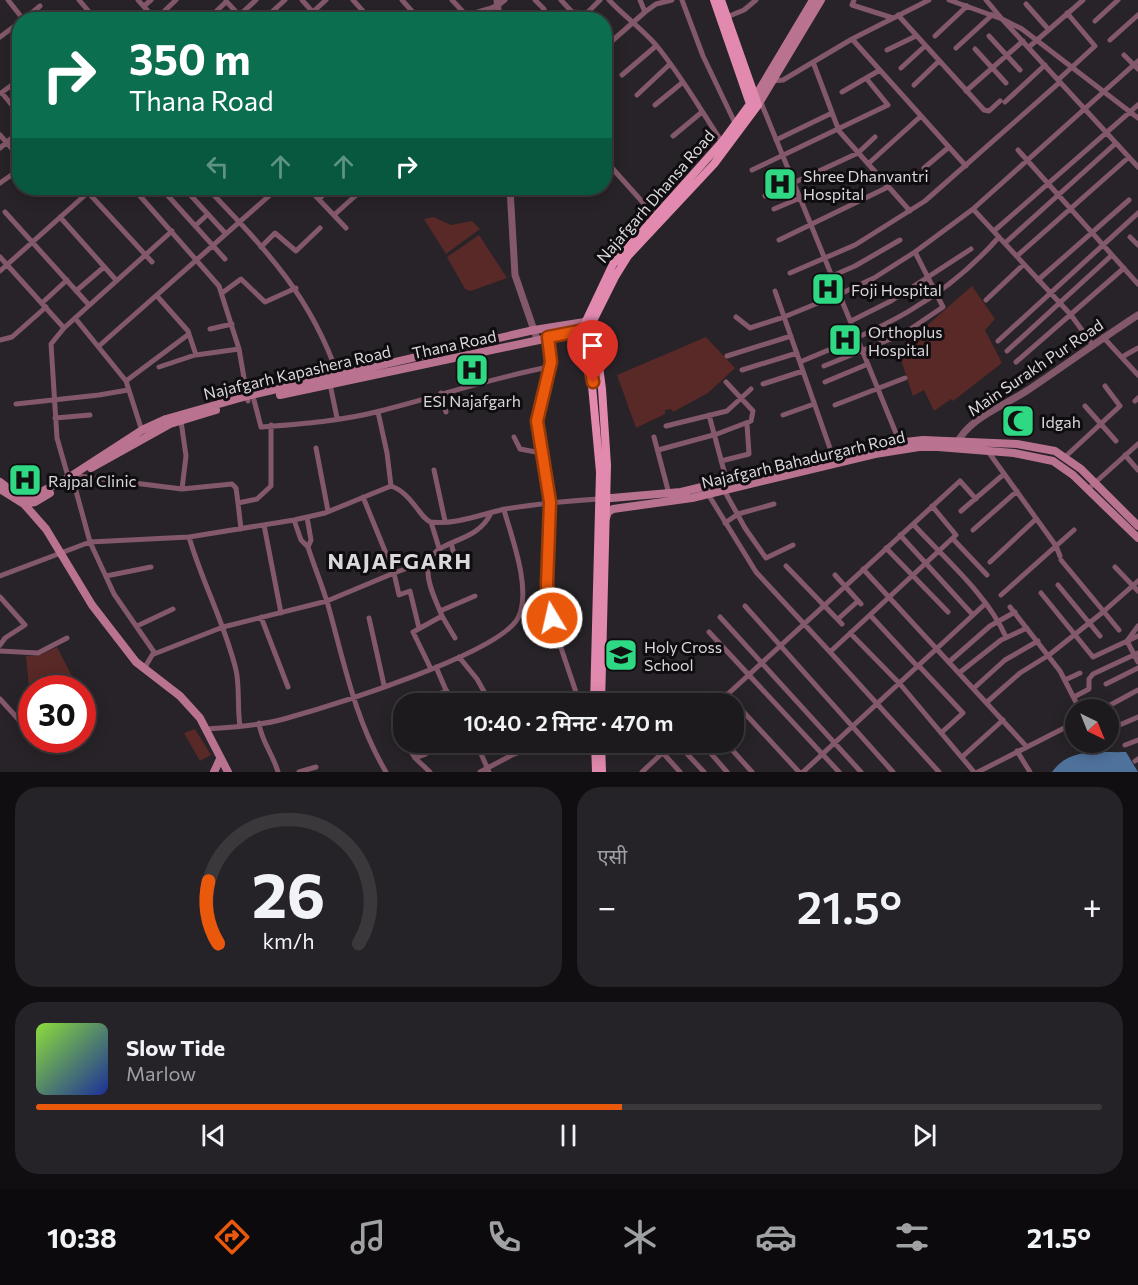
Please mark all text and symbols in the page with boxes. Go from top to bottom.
text: 350 m [129,32,251,84]
icon: right [30,36,108,114]
text: Thana Road [129,84,274,117]
street label: Najafgarh Dhansa Road [592,126,718,266]
icon: left [201,150,234,183]
icon: ahead [264,150,297,183]
icon: ahead [327,150,360,183]
icon: right [390,150,423,183]
hospital icon: Shree Dhanvantri Hospital [762,166,798,202]
place label: Shree Dhanvantri Hospital [803,166,929,203]
hospital icon: Foji Hospital [810,271,846,307]
place label: Foji Hospital [851,280,942,299]
street label: Main Surakh Pur Road [964,315,1106,419]
pin [567,320,618,382]
hospital icon: Orthoplus Hospital [827,322,863,358]
place label: Orthoplus Hospital [868,322,943,359]
street label: Thana Road [410,326,498,362]
icon: arrive [576,329,609,362]
street label: Najafgarh Kapashera Road [202,341,392,403]
hospital icon: ESI Najafgarh [454,352,490,388]
place label: ESI Najafgarh [423,391,521,410]
mosque icon: Idgah [1000,403,1036,439]
place label: Idgah [1041,412,1081,431]
street label: Najafgarh Bahadurgarh Road [699,426,907,492]
hospital icon: Rajpal Clinic [7,462,43,498]
place label: Rajpal Clinic [48,471,136,490]
district label: NAJAFGARH [328,547,472,574]
position arrow [520,586,584,650]
school or university icon: Holy Cross School [603,637,639,673]
place label: Holy Cross School [644,637,722,674]
speed limit sign: 30 [18,675,96,753]
north arrow [1065,699,1119,753]
map controls [1065,699,1119,753]
text: 10:40 · 2 मिनट · 470 m [464,709,673,736]
text: एसी [598,844,627,868]
text: 26 [251,855,325,931]
text: 21.5° [797,878,902,933]
text: − [598,885,616,926]
text: + [1083,885,1102,926]
text: km/h [262,927,314,953]
text: Slow Tide [126,1034,225,1061]
text: Marlow [126,1061,196,1085]
icon: previous [197,1119,230,1152]
icon: pause [552,1119,585,1152]
icon: next [908,1119,941,1152]
icon: directions [211,1216,253,1258]
icon: music [347,1216,389,1258]
icon: phone [483,1216,525,1258]
icon: climate [619,1216,661,1258]
icon: car [755,1216,797,1258]
icon: filters [891,1216,933,1258]
text: 10:38 [47,1221,117,1254]
text: 21.5° [1027,1221,1091,1254]

